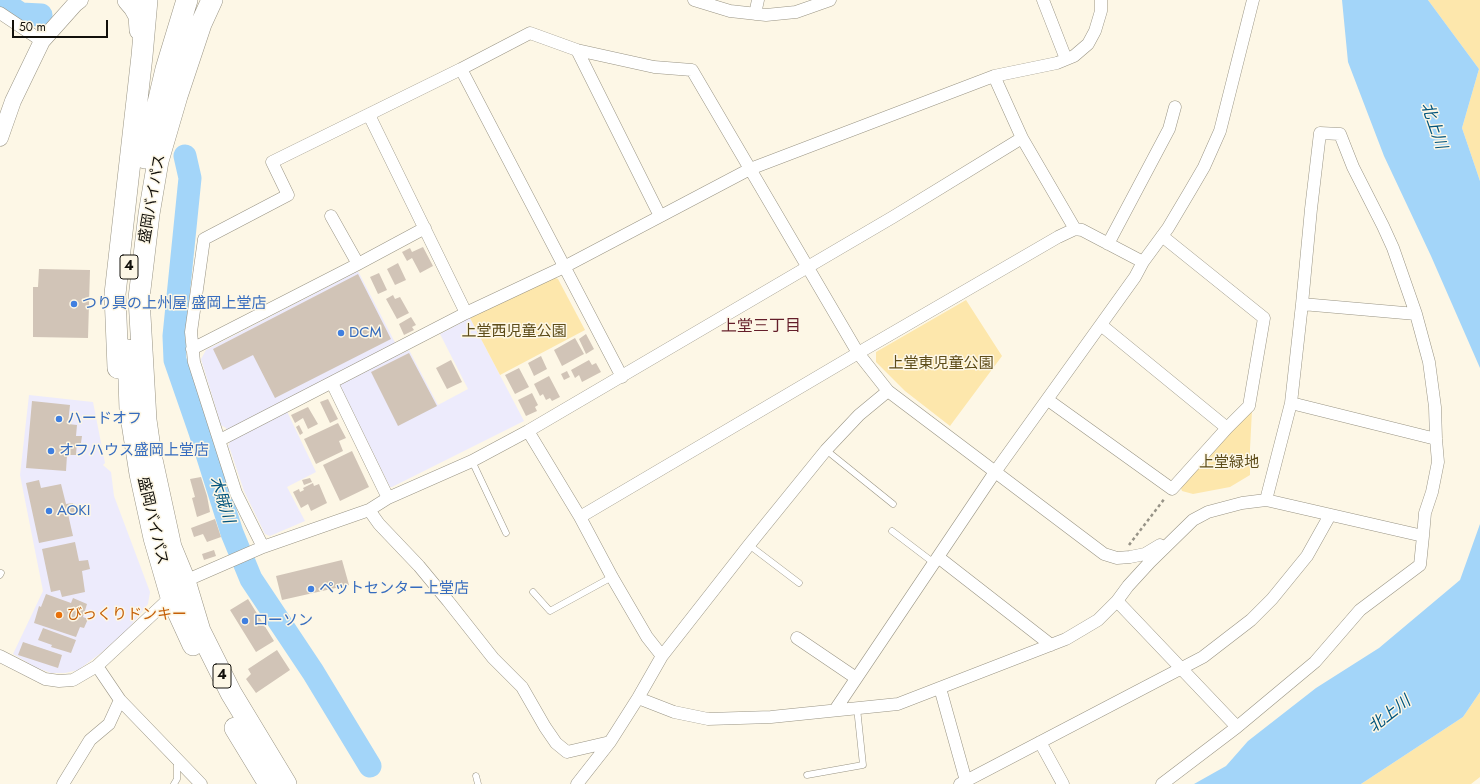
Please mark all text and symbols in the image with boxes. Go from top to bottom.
scale bar [14,12,110,38]
text: 50 m [19,18,46,36]
water label: 北上川 [1416,100,1450,152]
street label: 盛岡バイパス [136,153,170,245]
road number: 4 [120,255,138,279]
place label: つり具の上州屋 盛岡上堂店 [82,295,266,313]
marker: つり具の上州屋 盛岡上堂店 [69,299,79,309]
district label: 上堂三丁目 [721,317,801,337]
park label: 上堂西児童公園 [462,323,566,341]
place label: DCM [349,324,382,342]
marker: DCM [336,328,346,338]
park label: 上堂東児童公園 [889,355,993,373]
place label: ハードオフ [67,410,142,428]
marker: ハードオフ [54,414,64,424]
place label: オフハウス盛岡上堂店 [59,442,209,460]
marker: オフハウス盛岡上堂店 [46,446,56,456]
park label: 上堂緑地 [1199,454,1259,472]
water label: 木賊川 [204,474,238,526]
street label: 盛岡バイパス [133,475,171,567]
place label: AOKI [57,502,90,520]
marker: AOKI [44,506,54,516]
place label: ペットセンター上堂店 [319,580,469,598]
marker: ペットセンター上堂店 [306,584,316,594]
place label: びっくりドンキー [67,606,187,624]
marker: びっくりドンキー [54,610,64,620]
place label: ローソン [253,612,313,630]
marker: ローソン [240,616,250,626]
road number: 4 [213,664,231,688]
water label: 北上川 [1365,693,1415,737]

